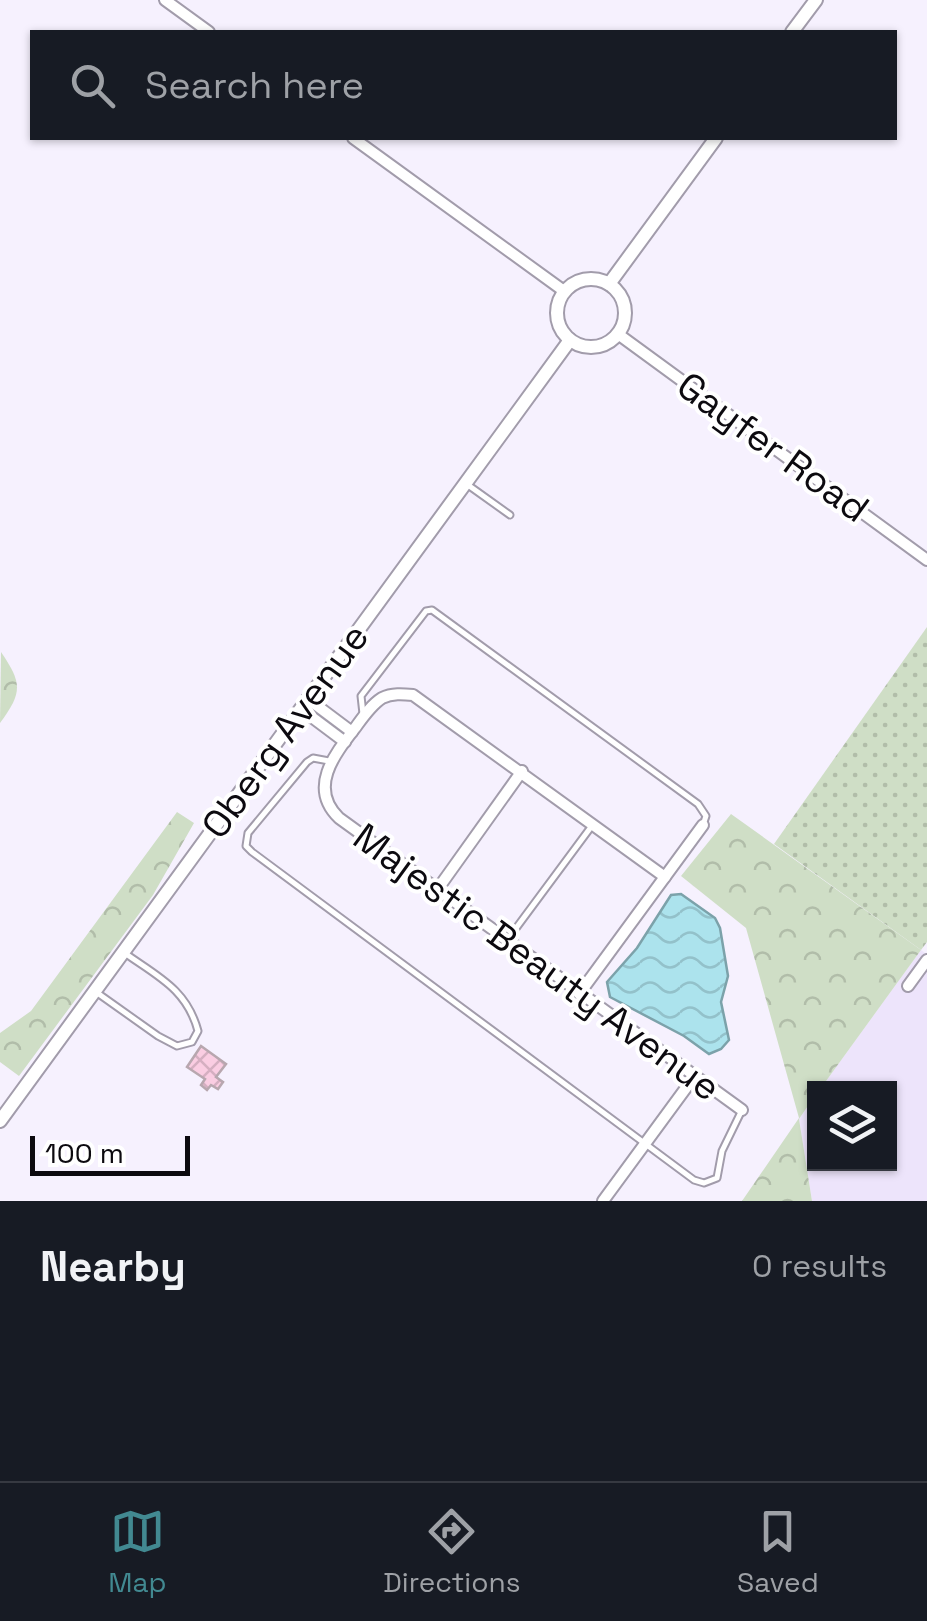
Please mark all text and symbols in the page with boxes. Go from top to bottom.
search box [30,30,897,140]
icon: search [65,58,120,113]
text: Search here [145,61,364,109]
street label: Gayfer Road [668,361,878,533]
street label: Oberg Avenue [191,614,379,848]
street label: Majestic Beauty Avenue [344,813,730,1111]
map controls [807,1081,897,1171]
button: layers [807,1081,897,1171]
scale bar [30,1131,190,1176]
text: 100 m [45,1135,124,1171]
text: Nearby [40,1240,186,1293]
text: 0 results [752,1246,887,1286]
tab: Map [108,1504,167,1600]
tab: Directions [383,1504,520,1600]
tab: Saved [737,1504,819,1600]

